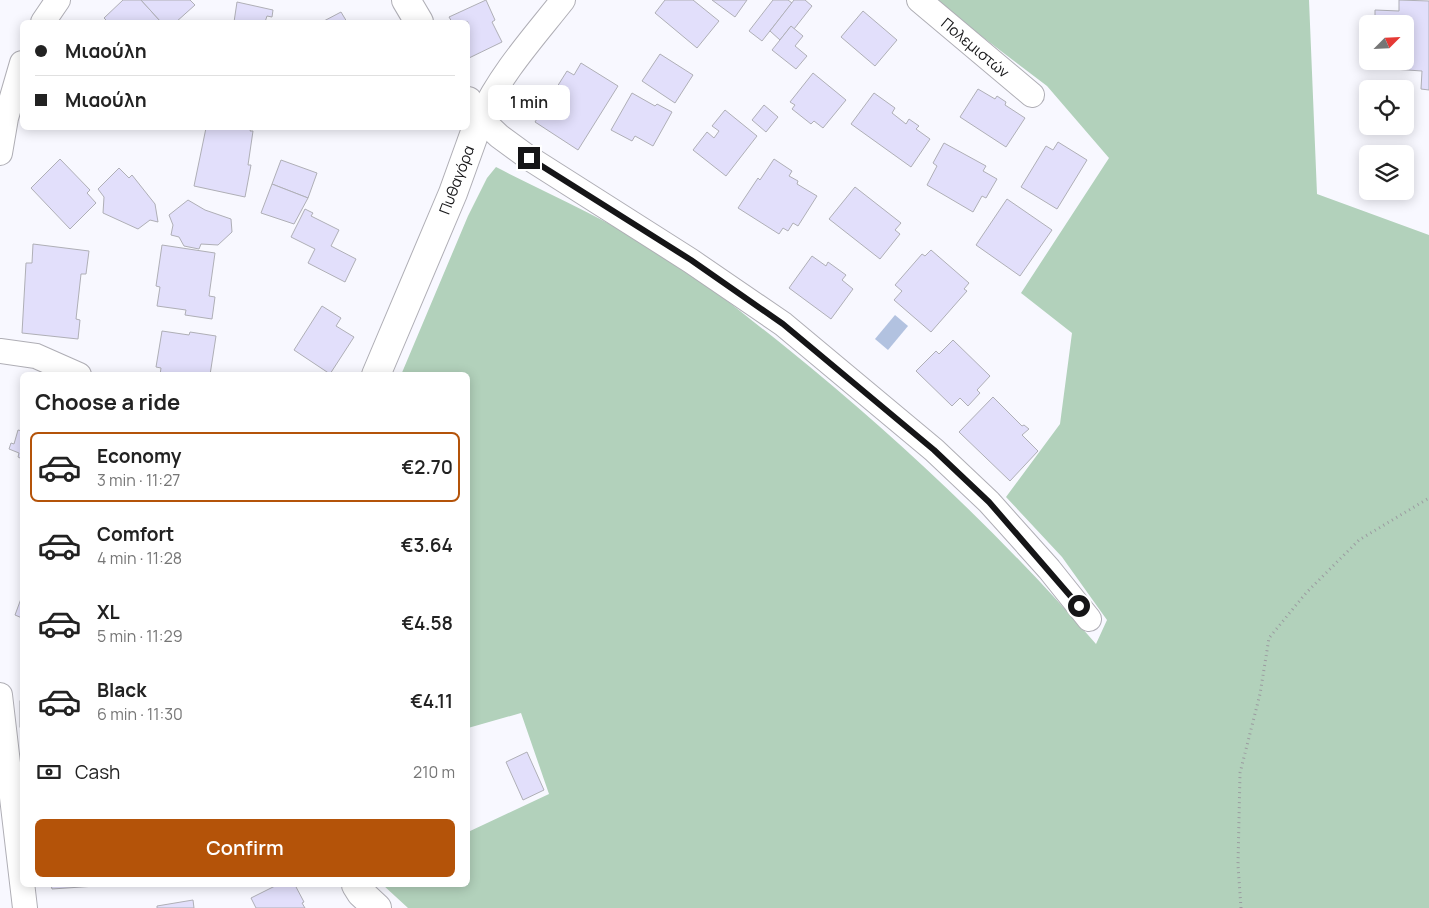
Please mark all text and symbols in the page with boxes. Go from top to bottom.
street label: Πολεμιστών [937,13,1014,83]
north arrow [1359,15,1414,70]
map controls [1359,15,1414,200]
text: Μιαούλη [65,38,147,64]
button: locate [1359,80,1414,135]
callout: 1 min [488,86,570,120]
text: Μιαούλη [65,87,147,113]
text: 1 min [510,91,548,113]
street label: Πυθαγόρα [434,142,479,217]
button: layers [1359,145,1414,200]
route end [518,147,540,169]
text: Choose a ride [35,387,180,417]
text: Economy [97,443,181,469]
icon: car [37,445,82,490]
text: €2.70 [402,454,453,480]
text: 3 min · 11:27 [97,469,180,491]
text: Comfort [97,521,174,547]
icon: car [37,523,82,568]
text: €3.64 [401,532,453,558]
text: 4 min · 11:28 [97,547,182,569]
route start [1068,595,1090,617]
text: XL [97,599,120,625]
icon: car [37,601,82,646]
text: €4.58 [402,610,453,636]
text: 5 min · 11:29 [97,625,183,647]
text: Black [97,677,146,703]
icon: car [37,679,82,724]
text: €4.11 [410,688,453,714]
text: 6 min · 11:30 [97,703,183,725]
icon: cash [35,758,63,786]
text: Cash [75,759,120,785]
text: 210 m [413,761,455,783]
button: Confirm [35,819,455,877]

